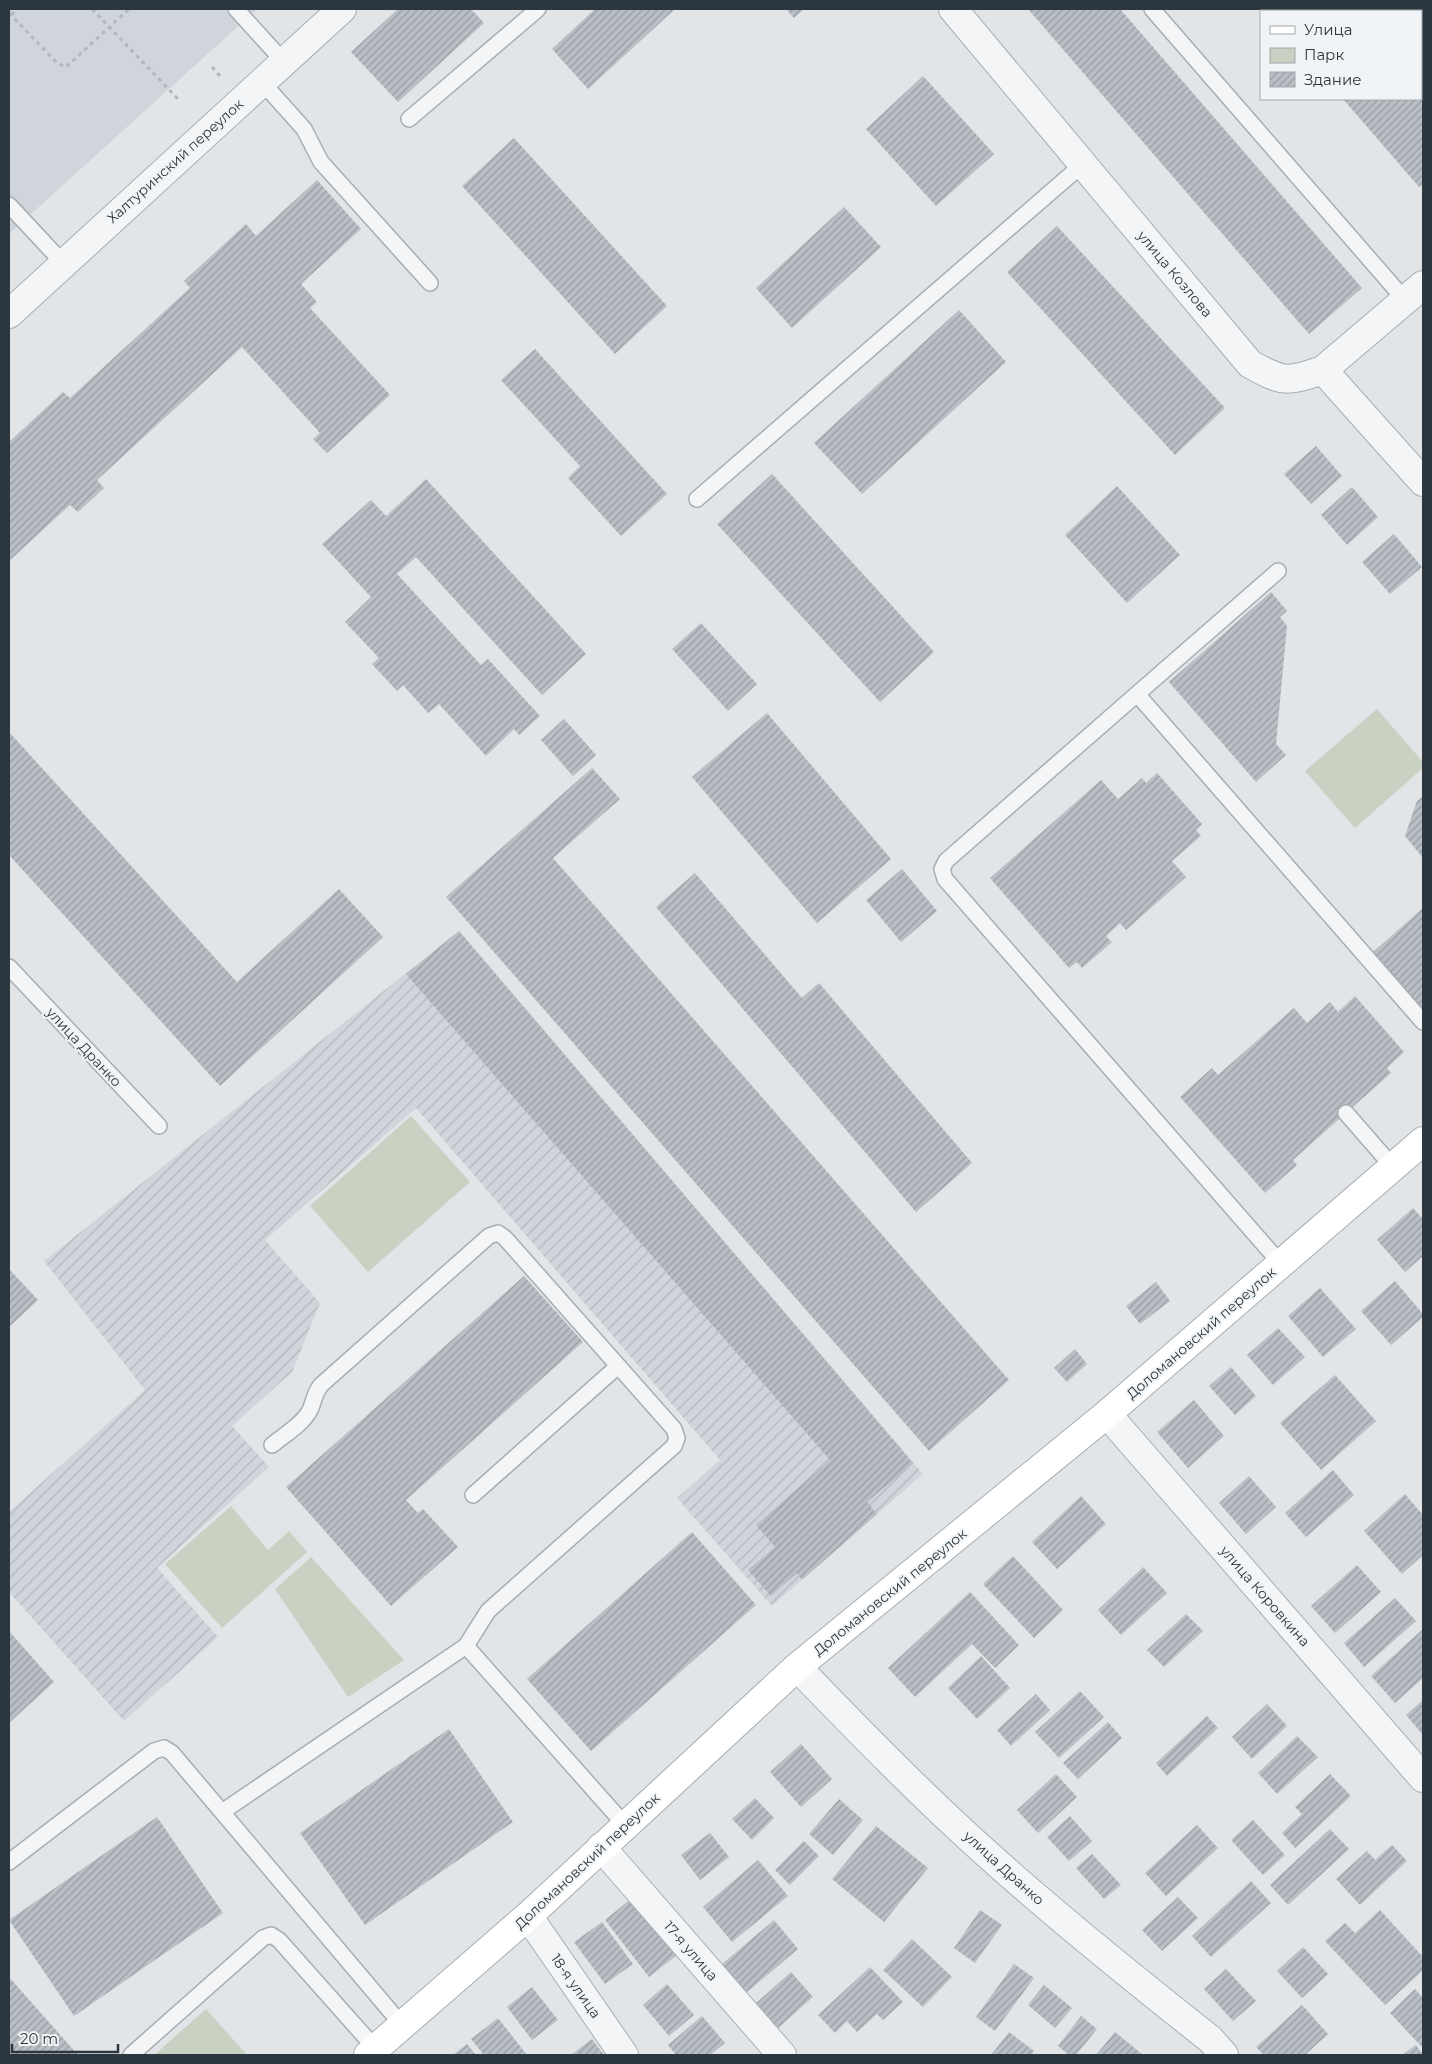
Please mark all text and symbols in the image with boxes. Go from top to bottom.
legend [1260,10,1422,100]
text: Улица [1304,20,1352,39]
text: Парк [1304,45,1344,64]
text: Здание [1304,70,1362,89]
street label: Халтуринский переулок [103,95,247,227]
street label: улица Козлова [1133,226,1216,321]
street label: улица Дранко [42,1003,126,1091]
street label: Доломановский переулок [1123,1263,1279,1403]
street label: Доломановский переулок [810,1525,970,1659]
street label: улица Коровкина [1216,1541,1314,1650]
street label: Доломановский переулок [511,1789,663,1933]
street label: улица Дранко [959,1826,1048,1909]
street label: 17-я улица [660,1917,722,1985]
street label: 18-я улица [547,1950,605,2022]
scale bar [12,2022,119,2054]
text: 20 m [20,2029,58,2048]

